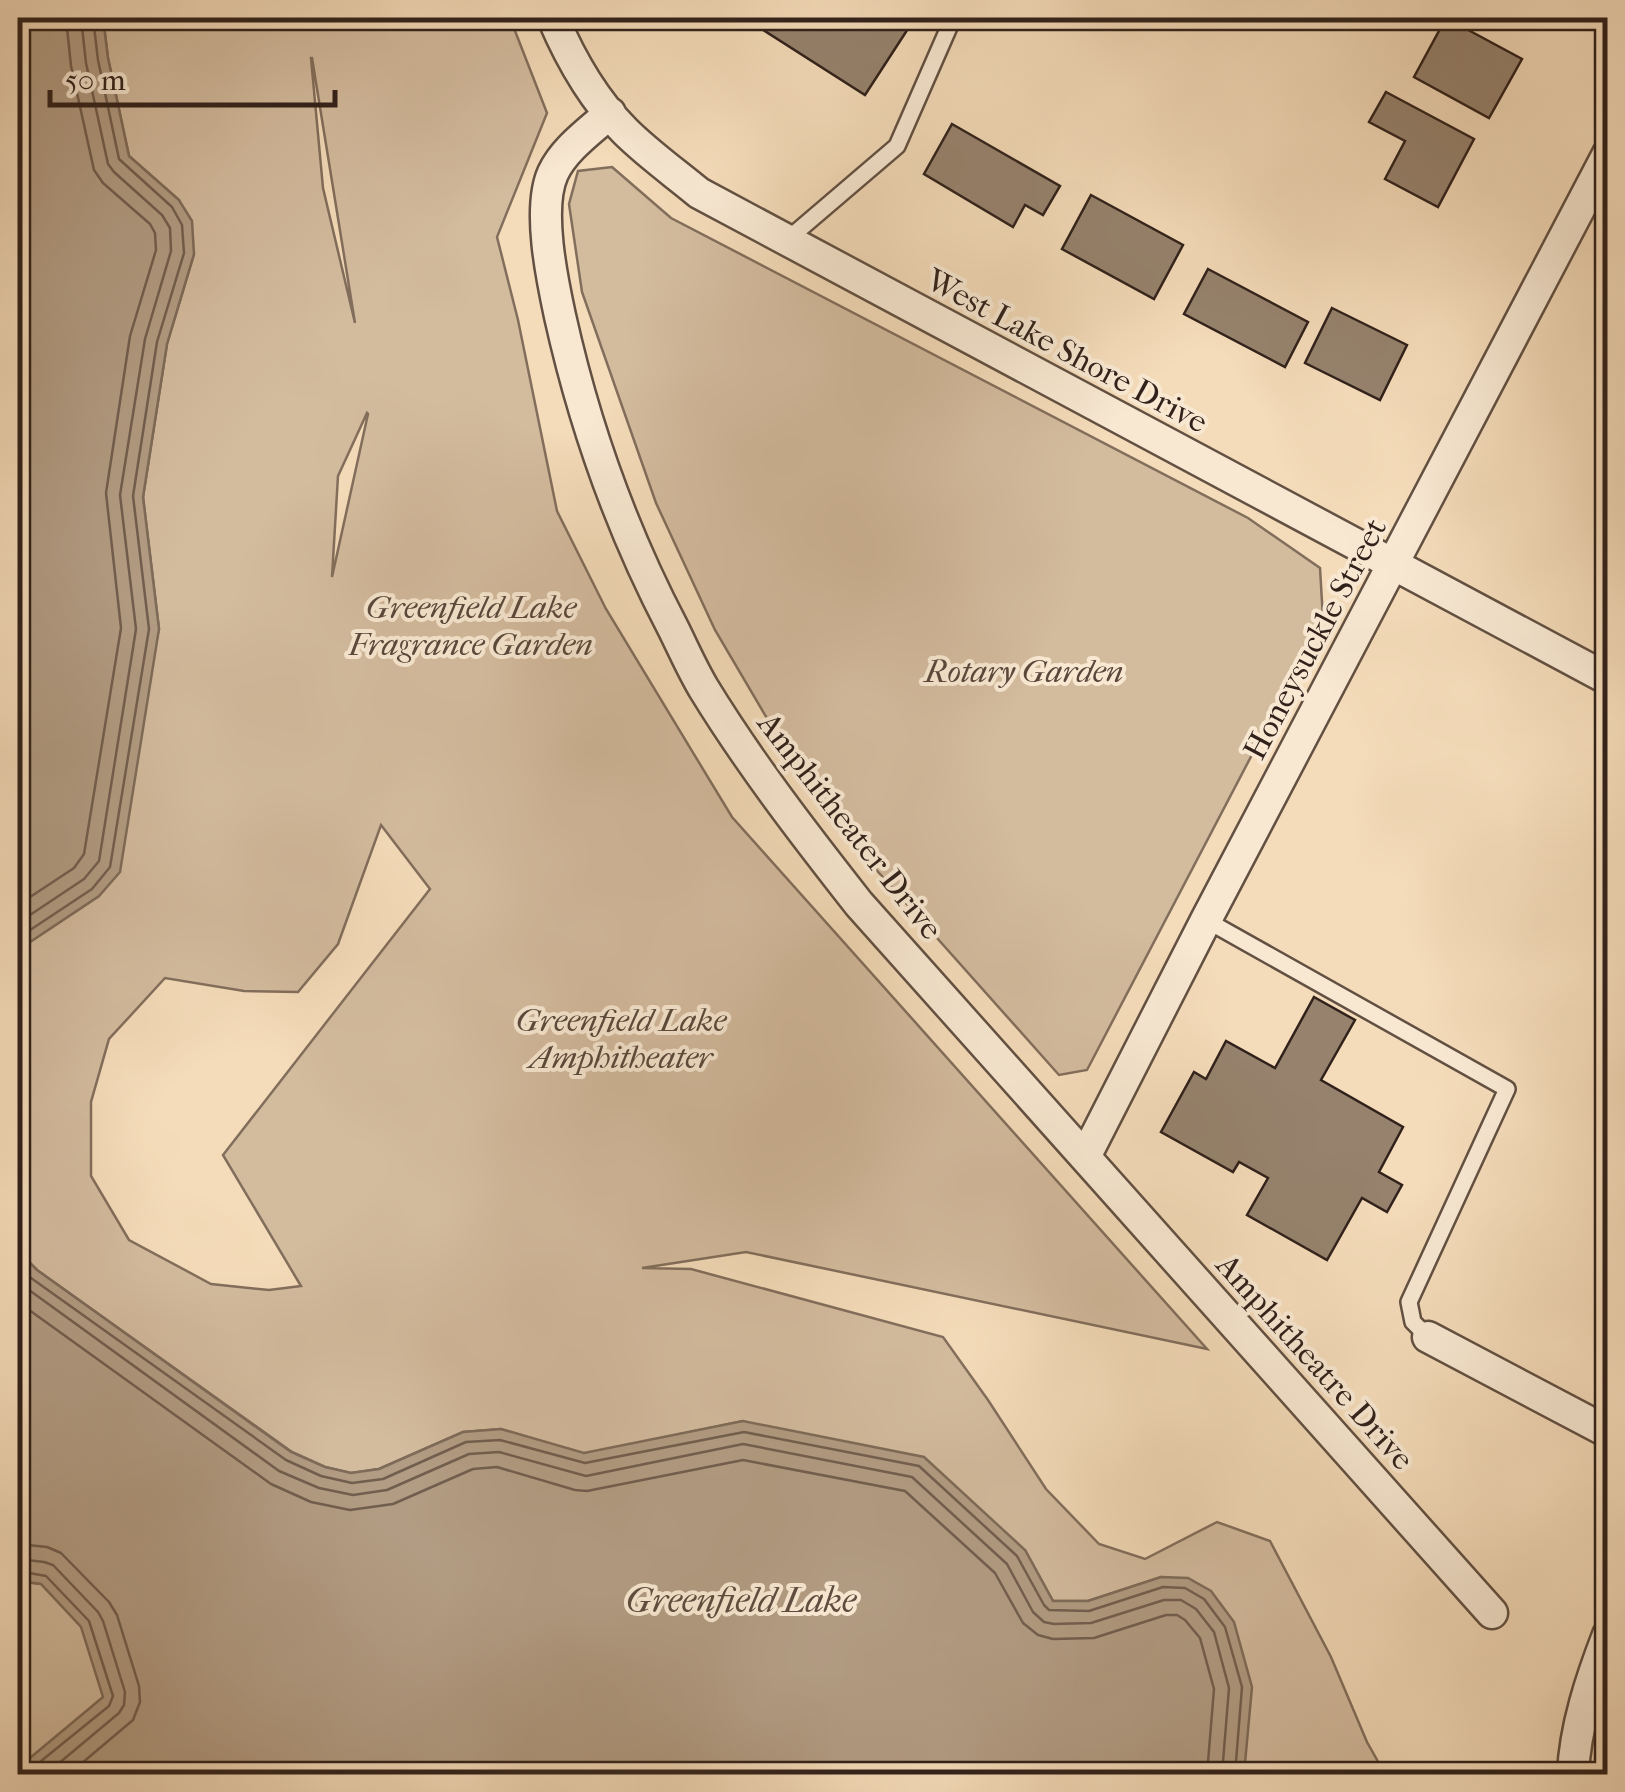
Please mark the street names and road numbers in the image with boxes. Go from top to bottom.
street label: West Lake Shore Drive [919,261,1214,441]
street label: Honeysuckle Street [1236,512,1394,766]
street label: Amphitheater Drive [749,704,950,947]
street label: Amphitheatre Drive [1207,1245,1422,1478]

